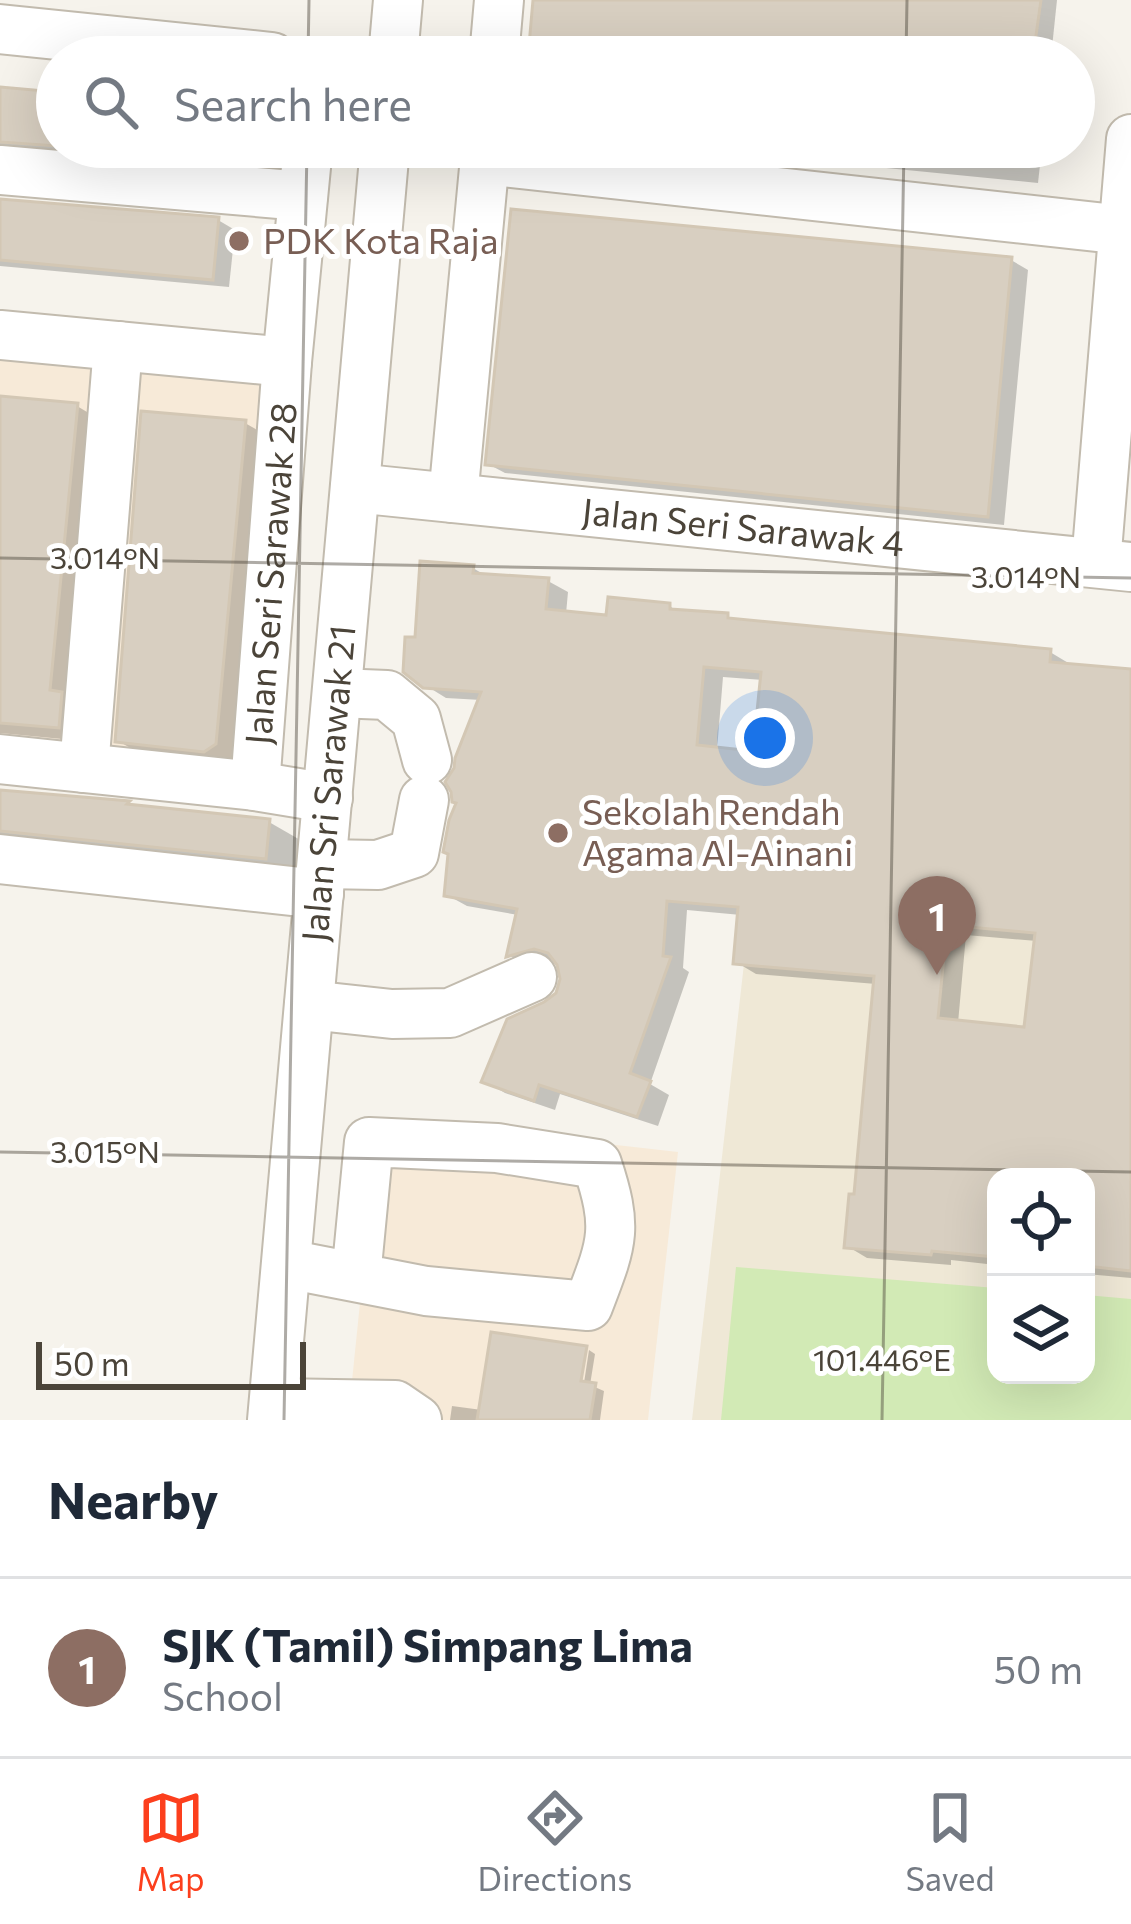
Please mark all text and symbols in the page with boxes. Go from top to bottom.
search box [36,36,1095,168]
icon: search [78,69,144,135]
text: Search here [174,75,412,130]
place label: PDK Kota Raja [263,217,499,261]
marker: PDK Kota Raja [226,228,252,254]
street label: Jalan Seri Sarawak 28 [234,401,304,746]
street label: Jalan Seri Sarawak 4 [580,487,906,564]
text: 3.014°N [50,538,160,575]
text: 3.014°N [971,557,1081,594]
street label: Jalan Sri Sarawak 21 [291,623,362,944]
your location [735,708,795,768]
place label: Sekolah Rendah Agama Al-Ainani [582,788,853,873]
marker: Sekolah Rendah Agama Al-Ainani [545,820,571,846]
pin: 1 [898,876,976,975]
text: 3.015°N [50,1132,160,1169]
map controls [987,1168,1095,1384]
button: locate [987,1168,1095,1276]
button: layers [987,1276,1095,1384]
scale bar [36,1336,306,1389]
text: 101.446°E [813,1340,951,1377]
text: 50 m [54,1342,130,1383]
text: Nearby [48,1467,218,1530]
text: SJK (Tamil) Simpang Lima [162,1616,693,1671]
text: 1 [78,1644,96,1692]
text: 50 m [994,1644,1083,1692]
text: School [162,1671,283,1719]
tab: Map [137,1785,205,1898]
tab: Directions [478,1785,632,1898]
tab: Saved [905,1785,994,1898]

